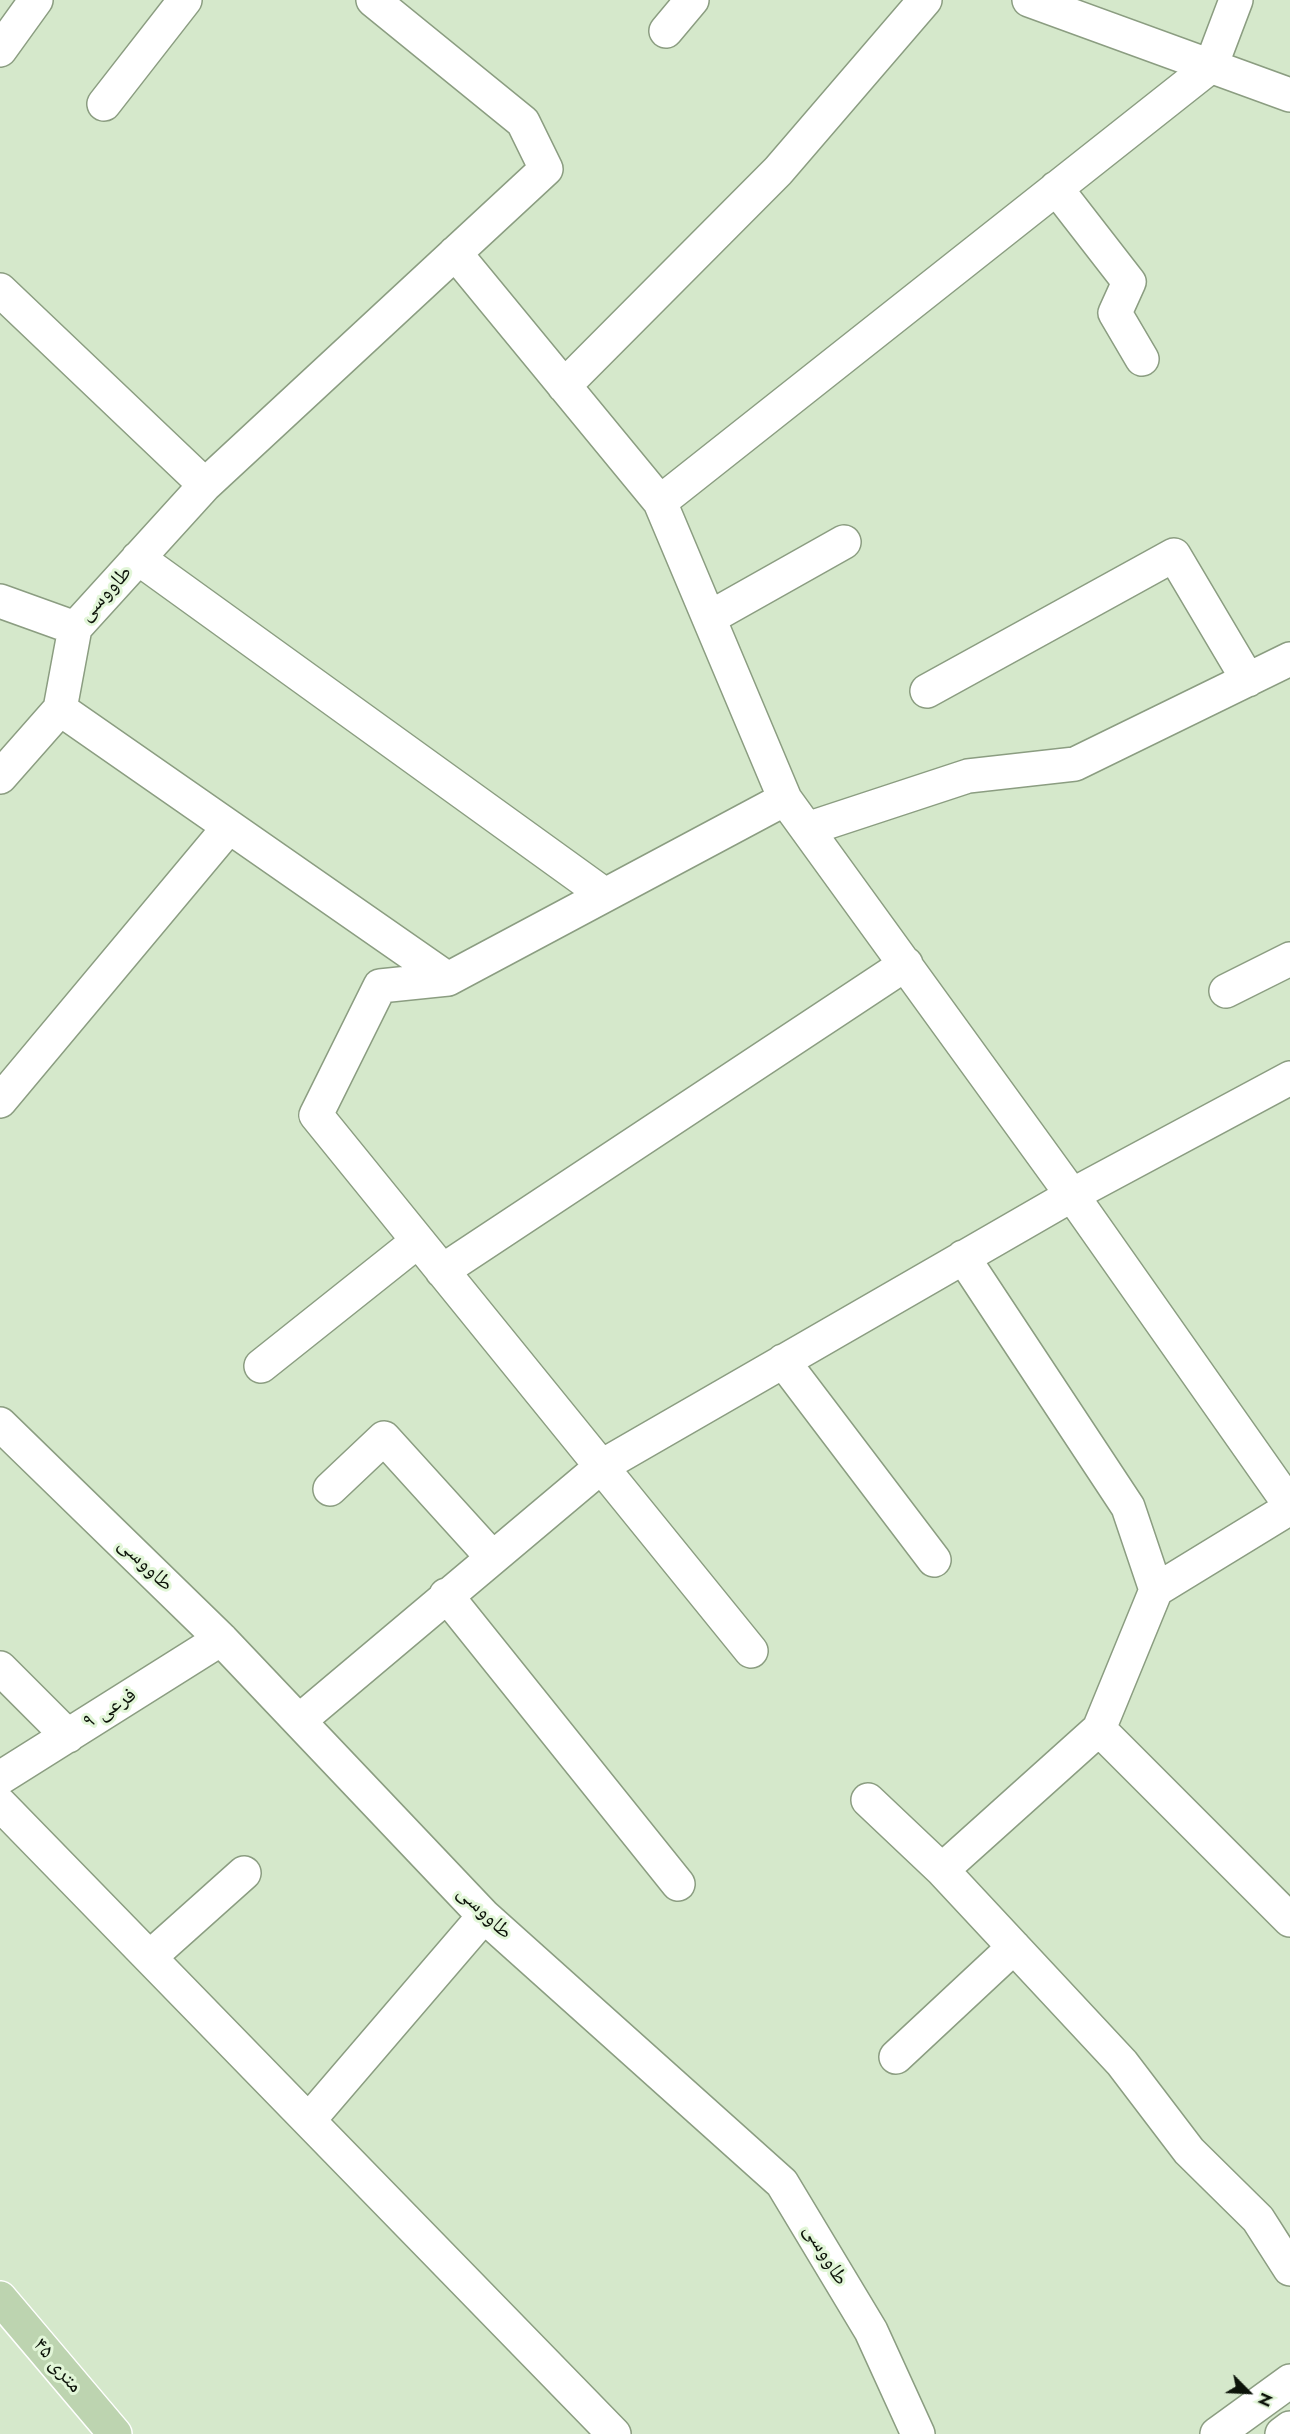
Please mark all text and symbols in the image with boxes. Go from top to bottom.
street label: طاووسی [74,561,138,627]
street label: طاووسی [112,1533,178,1597]
street label: فرعی ۹ [79,1683,141,1735]
street label: طاووسی [451,1881,517,1945]
street label: طاووسی [797,2220,853,2290]
street label: ۴۵ متری [27,2333,87,2399]
north arrow [1218,2362,1278,2422]
text: N [1252,2389,1278,2410]

